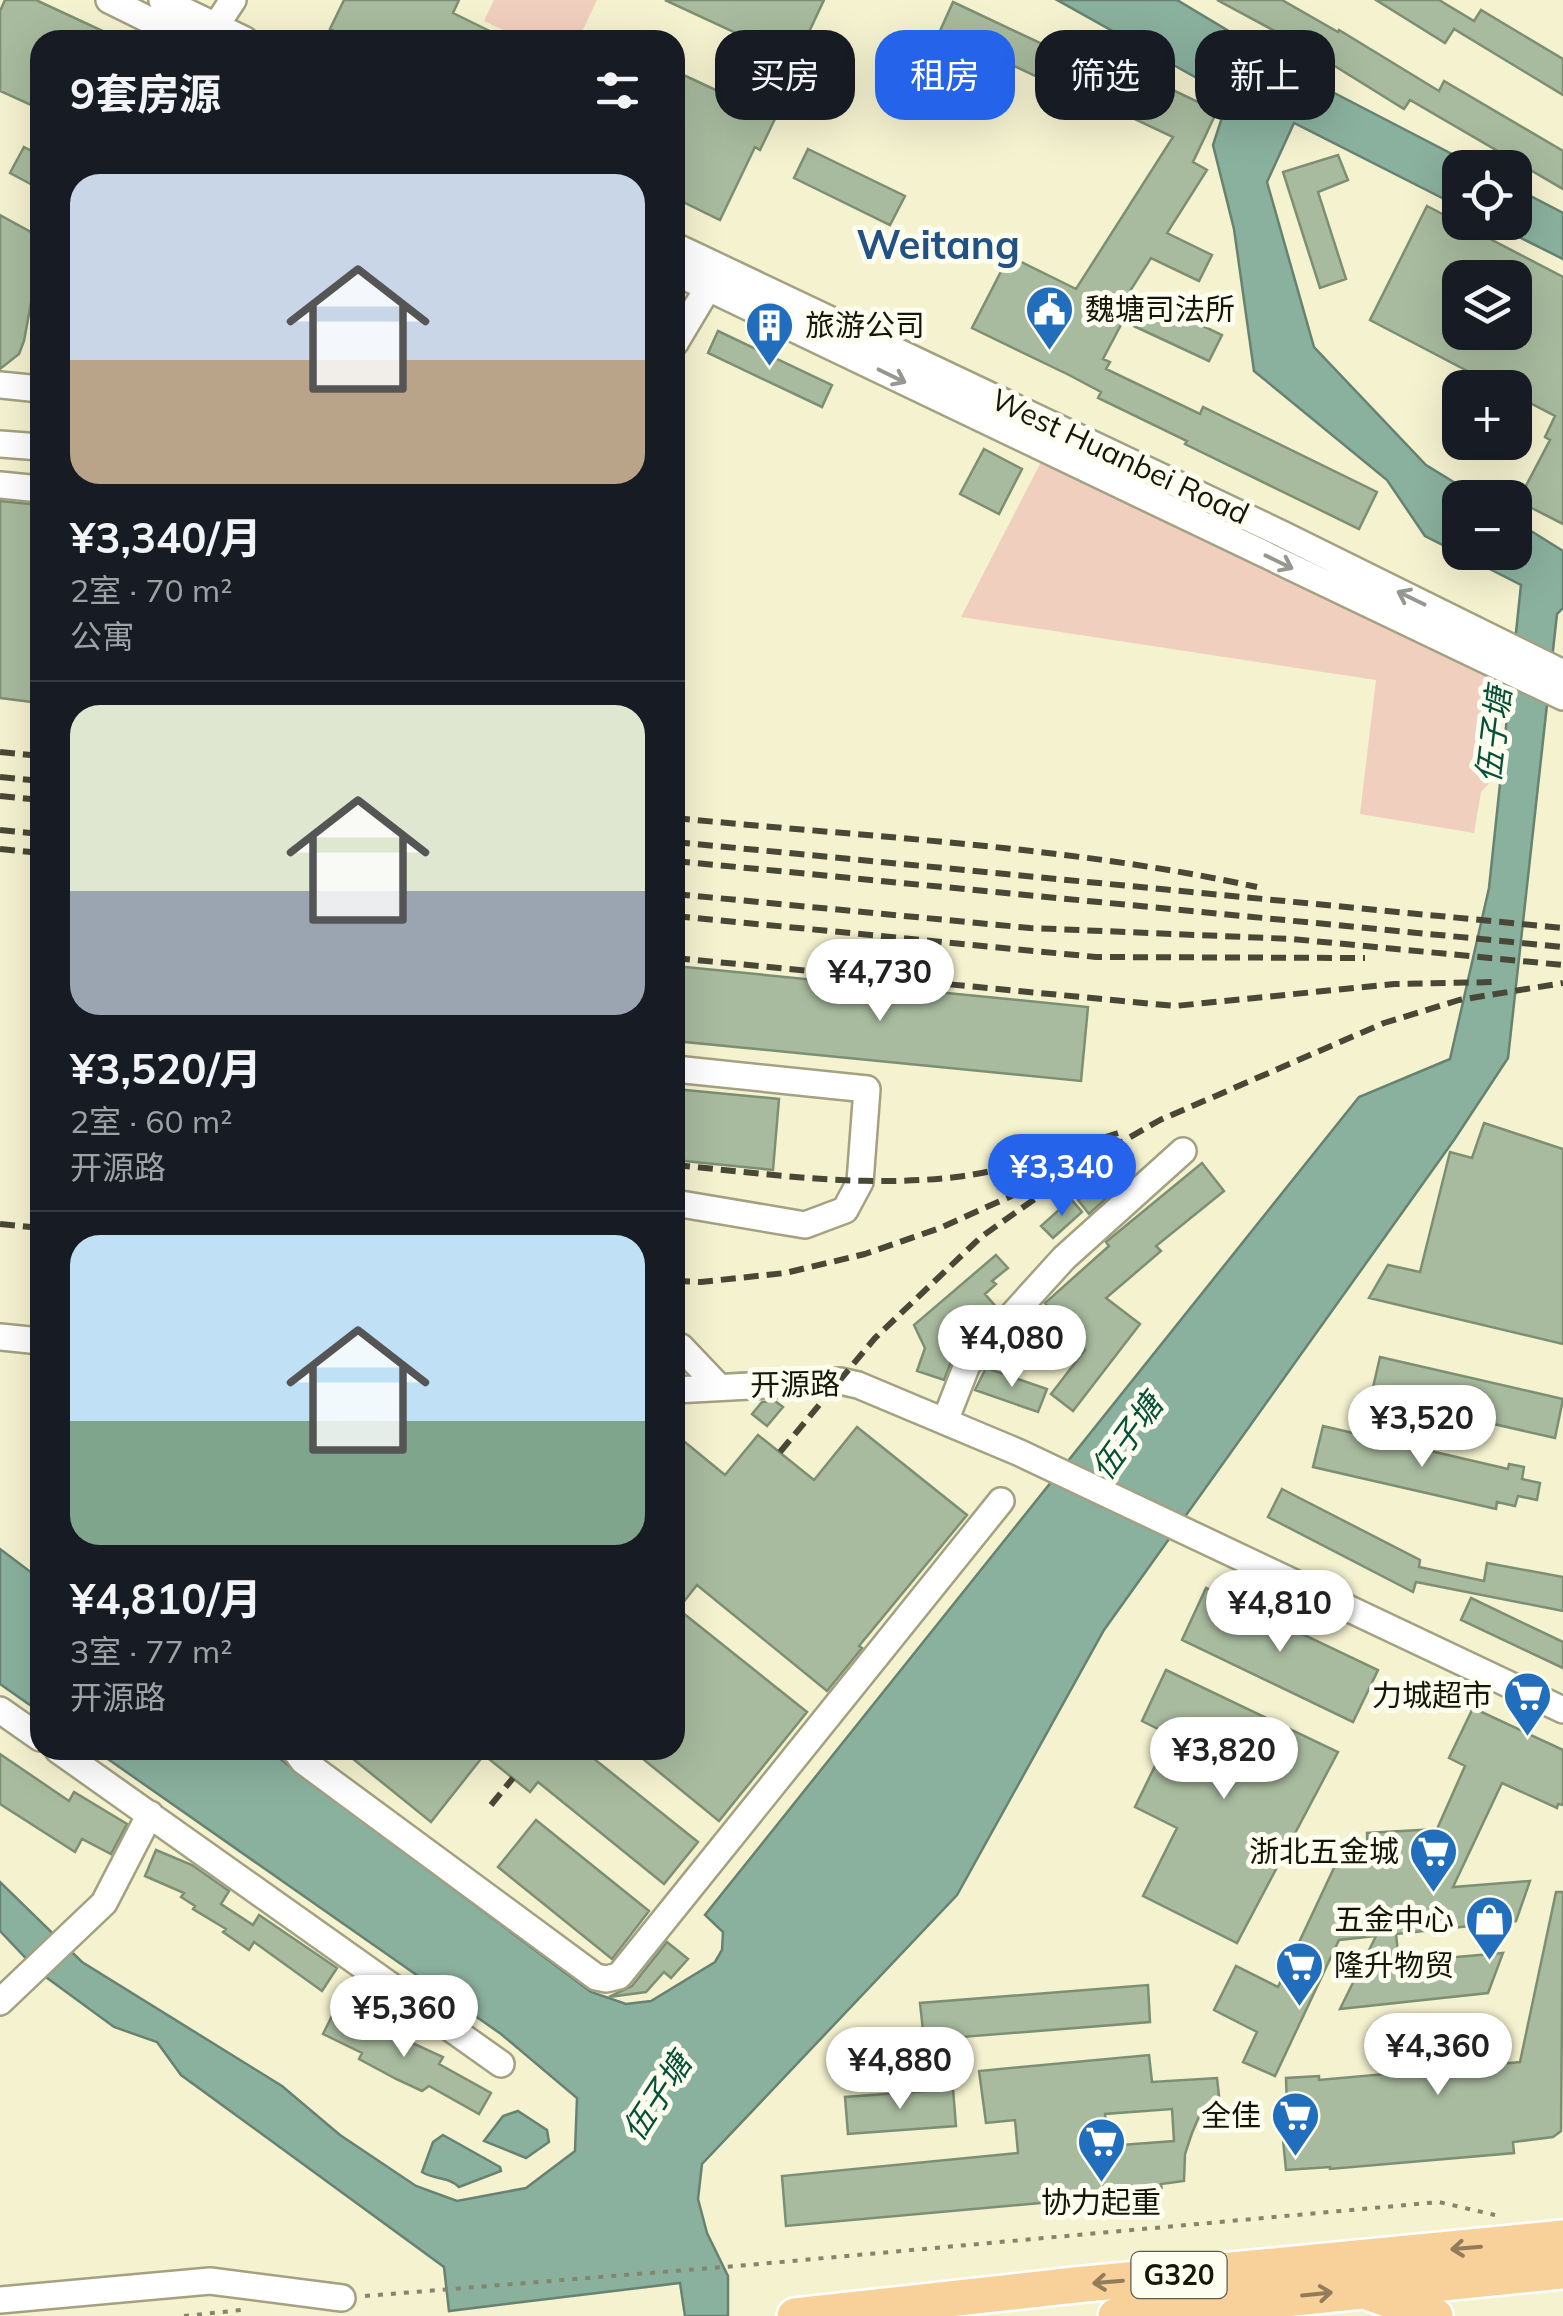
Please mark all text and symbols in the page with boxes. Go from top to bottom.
chip: 买房 [715,30,855,120]
chip: 租房 [875,30,1015,120]
chip: 筛选 [1035,30,1175,120]
chip: 新上 [1195,30,1335,120]
icon: filters [590,63,645,118]
text: 9套房源 [70,67,221,120]
map controls [1442,150,1532,570]
button: locate [1442,150,1532,240]
district label: Weitang [856,219,1020,269]
icon: home [268,239,448,419]
button: layers [1442,260,1532,350]
public building icon: 魏塘司法所 [1024,284,1076,352]
place label: 魏塘司法所 [1085,290,1235,328]
building icon: 旅游公司 [744,300,796,368]
place label: 旅游公司 [805,306,925,344]
one-way arrow [876,368,906,387]
button: + [1442,370,1532,460]
street label: West Huanbei Road [986,380,1255,532]
button: − [1442,480,1532,570]
text: ¥3,340/月 [70,511,262,564]
one-way arrow [1264,554,1294,573]
text: 2室 · 70 m² [70,570,232,610]
one-way arrow [1397,588,1427,607]
text: 公寓 [70,616,134,656]
water label: 伍子塘 [1467,680,1519,785]
icon: home [268,770,448,950]
pin: ¥4,730 [799,939,961,1024]
text: ¥4,730 [828,951,932,991]
text: ¥3,520/月 [70,1042,262,1095]
text: 2室 · 60 m² [70,1101,232,1141]
pin: ¥3,340 [981,1134,1143,1219]
text: ¥3,340 [1010,1146,1114,1186]
text: 开源路 [70,1147,166,1187]
icon: home [268,1300,448,1480]
pin: ¥4,080 [931,1305,1093,1390]
text: ¥4,080 [960,1317,1064,1357]
street label: 开源路 [750,1364,840,1404]
water label: 伍子塘 [1082,1382,1174,1487]
pin: ¥3,520 [1341,1385,1503,1470]
text: ¥3,520 [1370,1397,1474,1437]
pin: ¥4,810 [1199,1570,1361,1655]
text: ¥4,810/月 [70,1572,262,1625]
text: ¥4,810 [1228,1582,1332,1622]
text: 3室 · 77 m² [70,1631,232,1671]
supermarket icon: 力城超市 [1501,1670,1553,1738]
place label: 力城超市 [1372,1676,1492,1714]
text: 开源路 [70,1677,166,1717]
pin: ¥3,820 [1143,1717,1305,1802]
text: ¥3,820 [1172,1729,1276,1769]
supermarket icon: 浙北五金城 [1408,1826,1460,1894]
place label: 浙北五金城 [1249,1832,1399,1870]
shop icon: 五金中心 [1463,1894,1515,1962]
place label: 五金中心 [1334,1900,1454,1938]
supermarket icon: 隆升物贸 [1273,1940,1325,2008]
place label: 隆升物贸 [1334,1946,1454,1984]
pin: ¥5,360 [323,1975,485,2060]
text: ¥5,360 [352,1987,456,2027]
pin: ¥4,360 [1357,2013,1519,2098]
text: ¥4,360 [1386,2025,1490,2065]
pin: ¥4,880 [819,2027,981,2112]
text: ¥4,880 [848,2039,952,2079]
water label: 伍子塘 [613,2041,702,2148]
supermarket icon: 全佳 [1270,2090,1322,2158]
place label: 全佳 [1201,2096,1261,2134]
supermarket icon: 协力起重 [1075,2116,1127,2184]
place label: 协力起重 [1041,2183,1161,2221]
one-way arrow [1450,2238,1483,2257]
road number: G320 [1132,2252,1226,2298]
one-way arrow [1092,2272,1124,2291]
one-way arrow [1300,2284,1333,2303]

